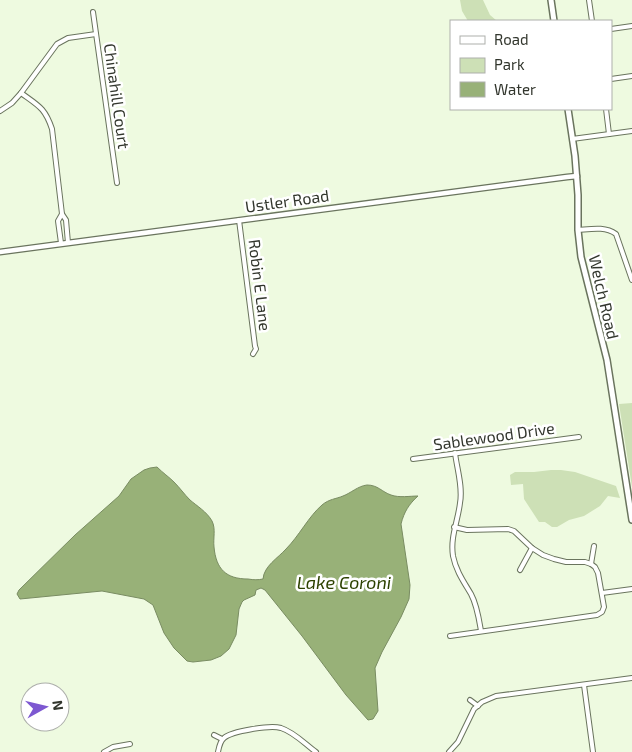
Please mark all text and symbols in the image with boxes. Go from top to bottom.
legend [450,20,612,110]
text: Road [494,30,529,48]
street label: Chinahill Court [101,42,134,150]
text: Park [494,55,525,73]
text: Water [494,80,536,98]
street label: Ustler Road [244,185,330,216]
street label: Robin E Lane [245,238,276,332]
street label: Welch Road [586,253,623,341]
street label: Sablewood Drive [432,418,556,453]
water label: Lake Coroni [297,571,392,593]
north arrow [20,682,70,732]
text: N [49,699,67,711]

